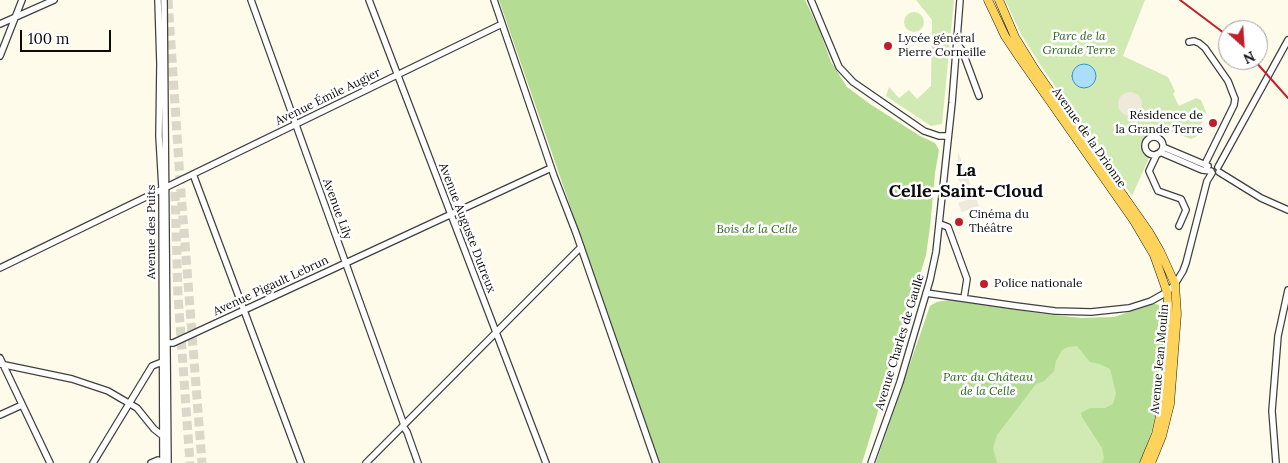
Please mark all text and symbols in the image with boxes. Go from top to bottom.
scale bar [22,20,114,52]
north arrow [1218,20,1268,70]
text: 100 m [28,29,69,48]
park label: Parc de la Grande Terre [1042,30,1116,58]
place label: Lycée général Pierre Corneille [898,32,986,60]
marker: Lycée général Pierre Corneille [882,40,894,52]
text: N [1240,47,1258,68]
street label: Avenue Émile Augier [273,65,383,129]
street label: Avenue de la Drionne [1049,85,1129,191]
place label: Résidence de la Grande Terre [1115,109,1203,137]
marker: Résidence de la Grande Terre [1207,117,1219,129]
district label: La Celle-Saint-Cloud [889,160,1043,202]
street label: Avenue Auguste Dutreux [436,161,498,295]
street label: Avenue Lily [319,177,355,241]
street label: Avenue des Puits [145,185,159,279]
place label: Cinéma du Théâtre [969,208,1029,236]
marker: Cinéma du Théâtre [953,216,965,228]
park label: Bois de la Celle [717,223,797,237]
street label: Avenue Pigault Lebrun [211,253,331,319]
street label: Avenue Charles de Gaulle [872,272,928,412]
place label: Police nationale [994,277,1082,291]
marker: Police nationale [978,278,990,290]
street label: Avenue Jean Moulin [1148,303,1172,415]
park label: Parc du Château de la Celle [943,371,1033,399]

